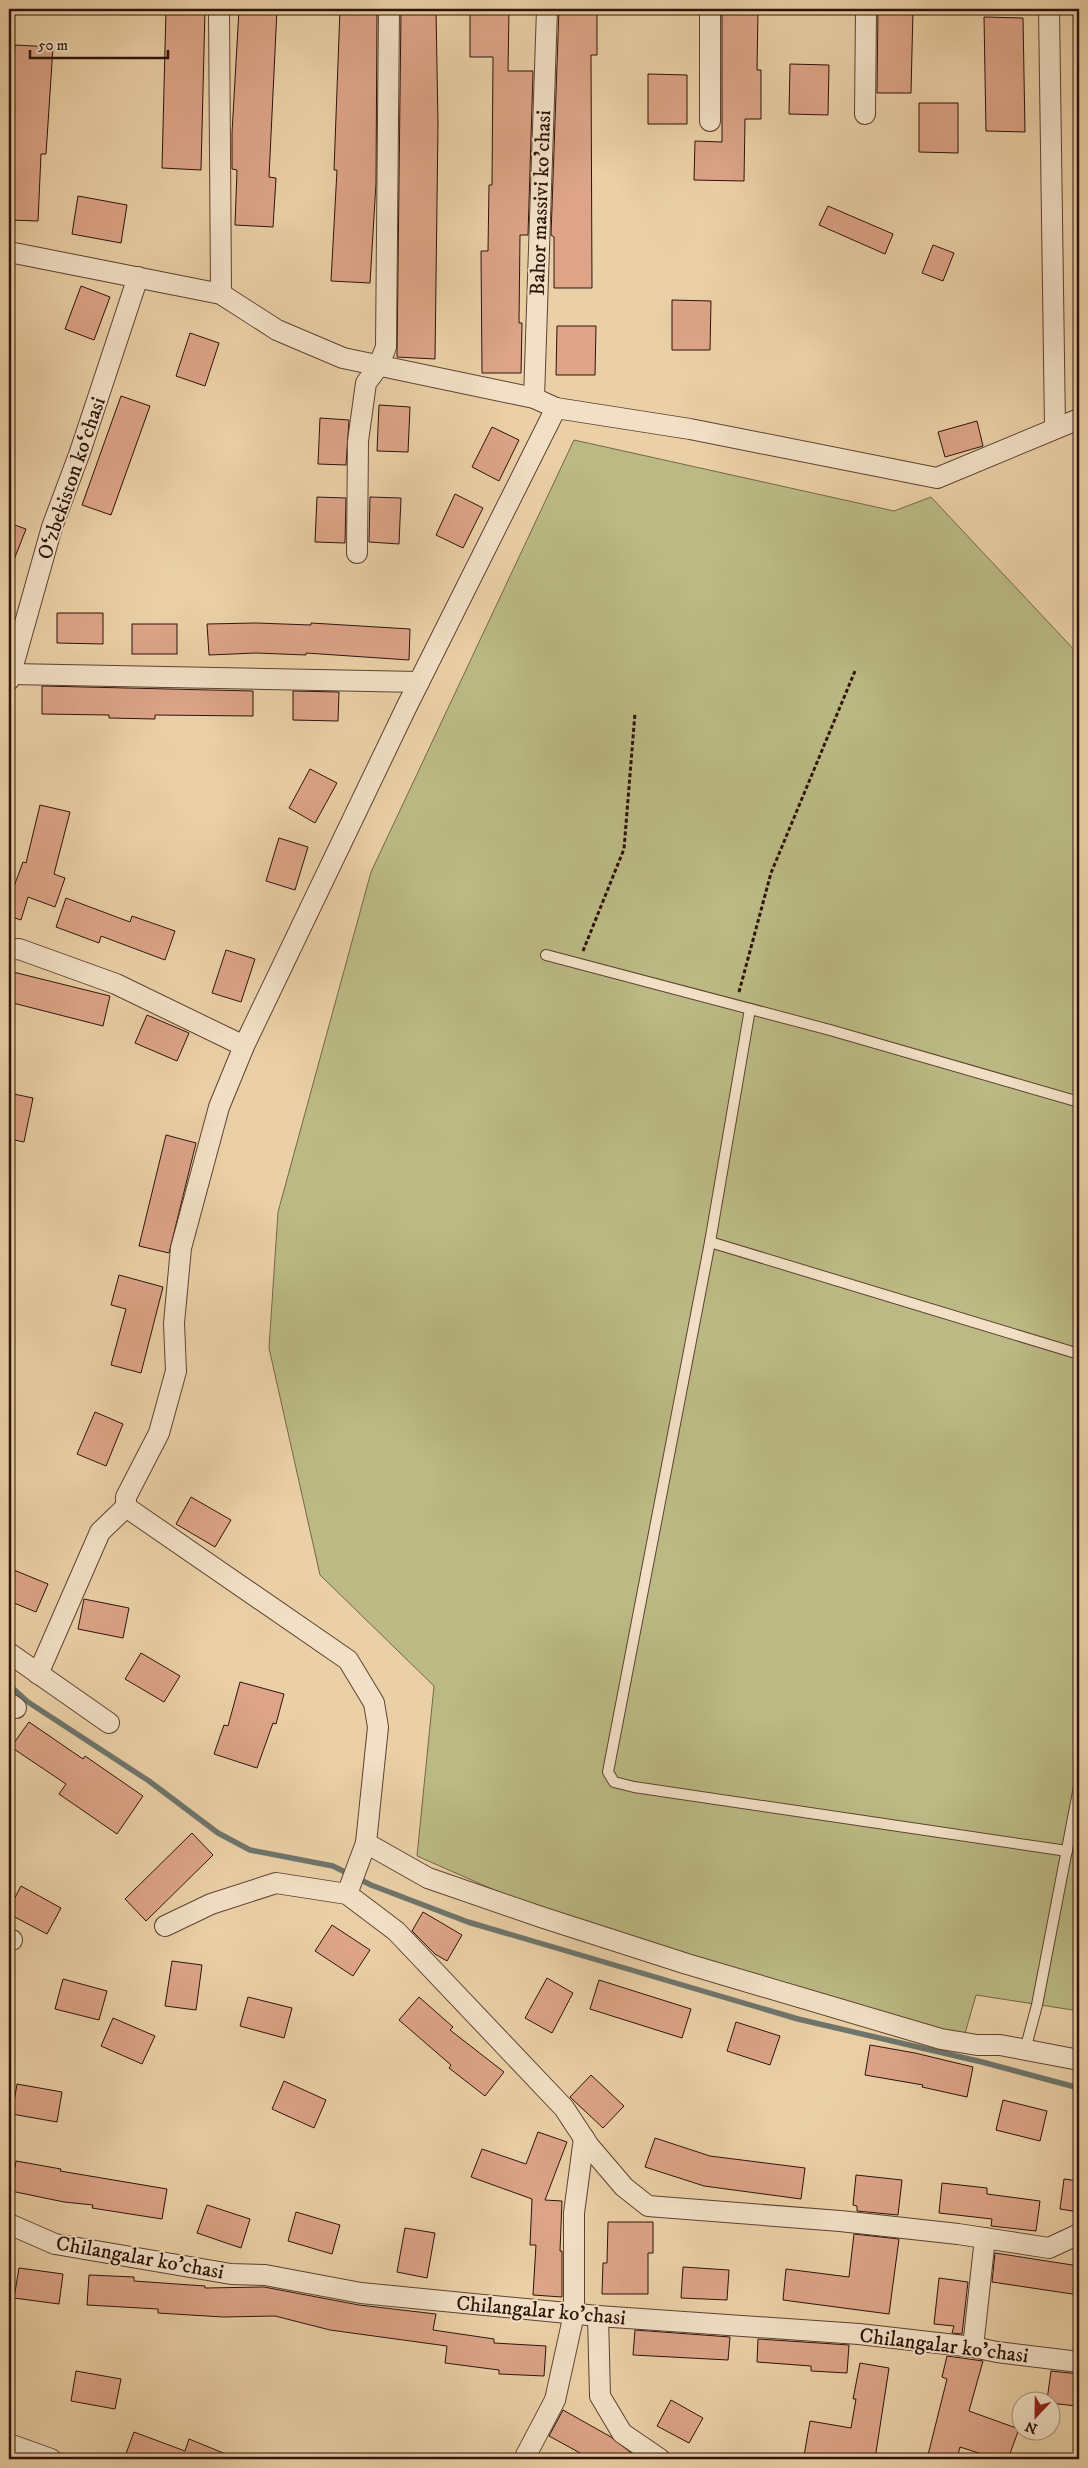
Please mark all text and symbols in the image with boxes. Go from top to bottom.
scale bar [30,28,168,60]
text: 50 m [38,36,68,55]
street label: Bahor massivi ko'chasi [525,110,557,296]
street label: O‘zbekiston ko‘chasi [32,394,112,563]
street label: Chilangalar ko'chasi [54,2230,226,2286]
street label: Chilangalar ko'chasi [455,2291,627,2331]
street label: Chilangalar ko'chasi [858,2323,1030,2369]
north arrow [1010,2390,1060,2440]
text: N [1022,2416,1040,2438]

